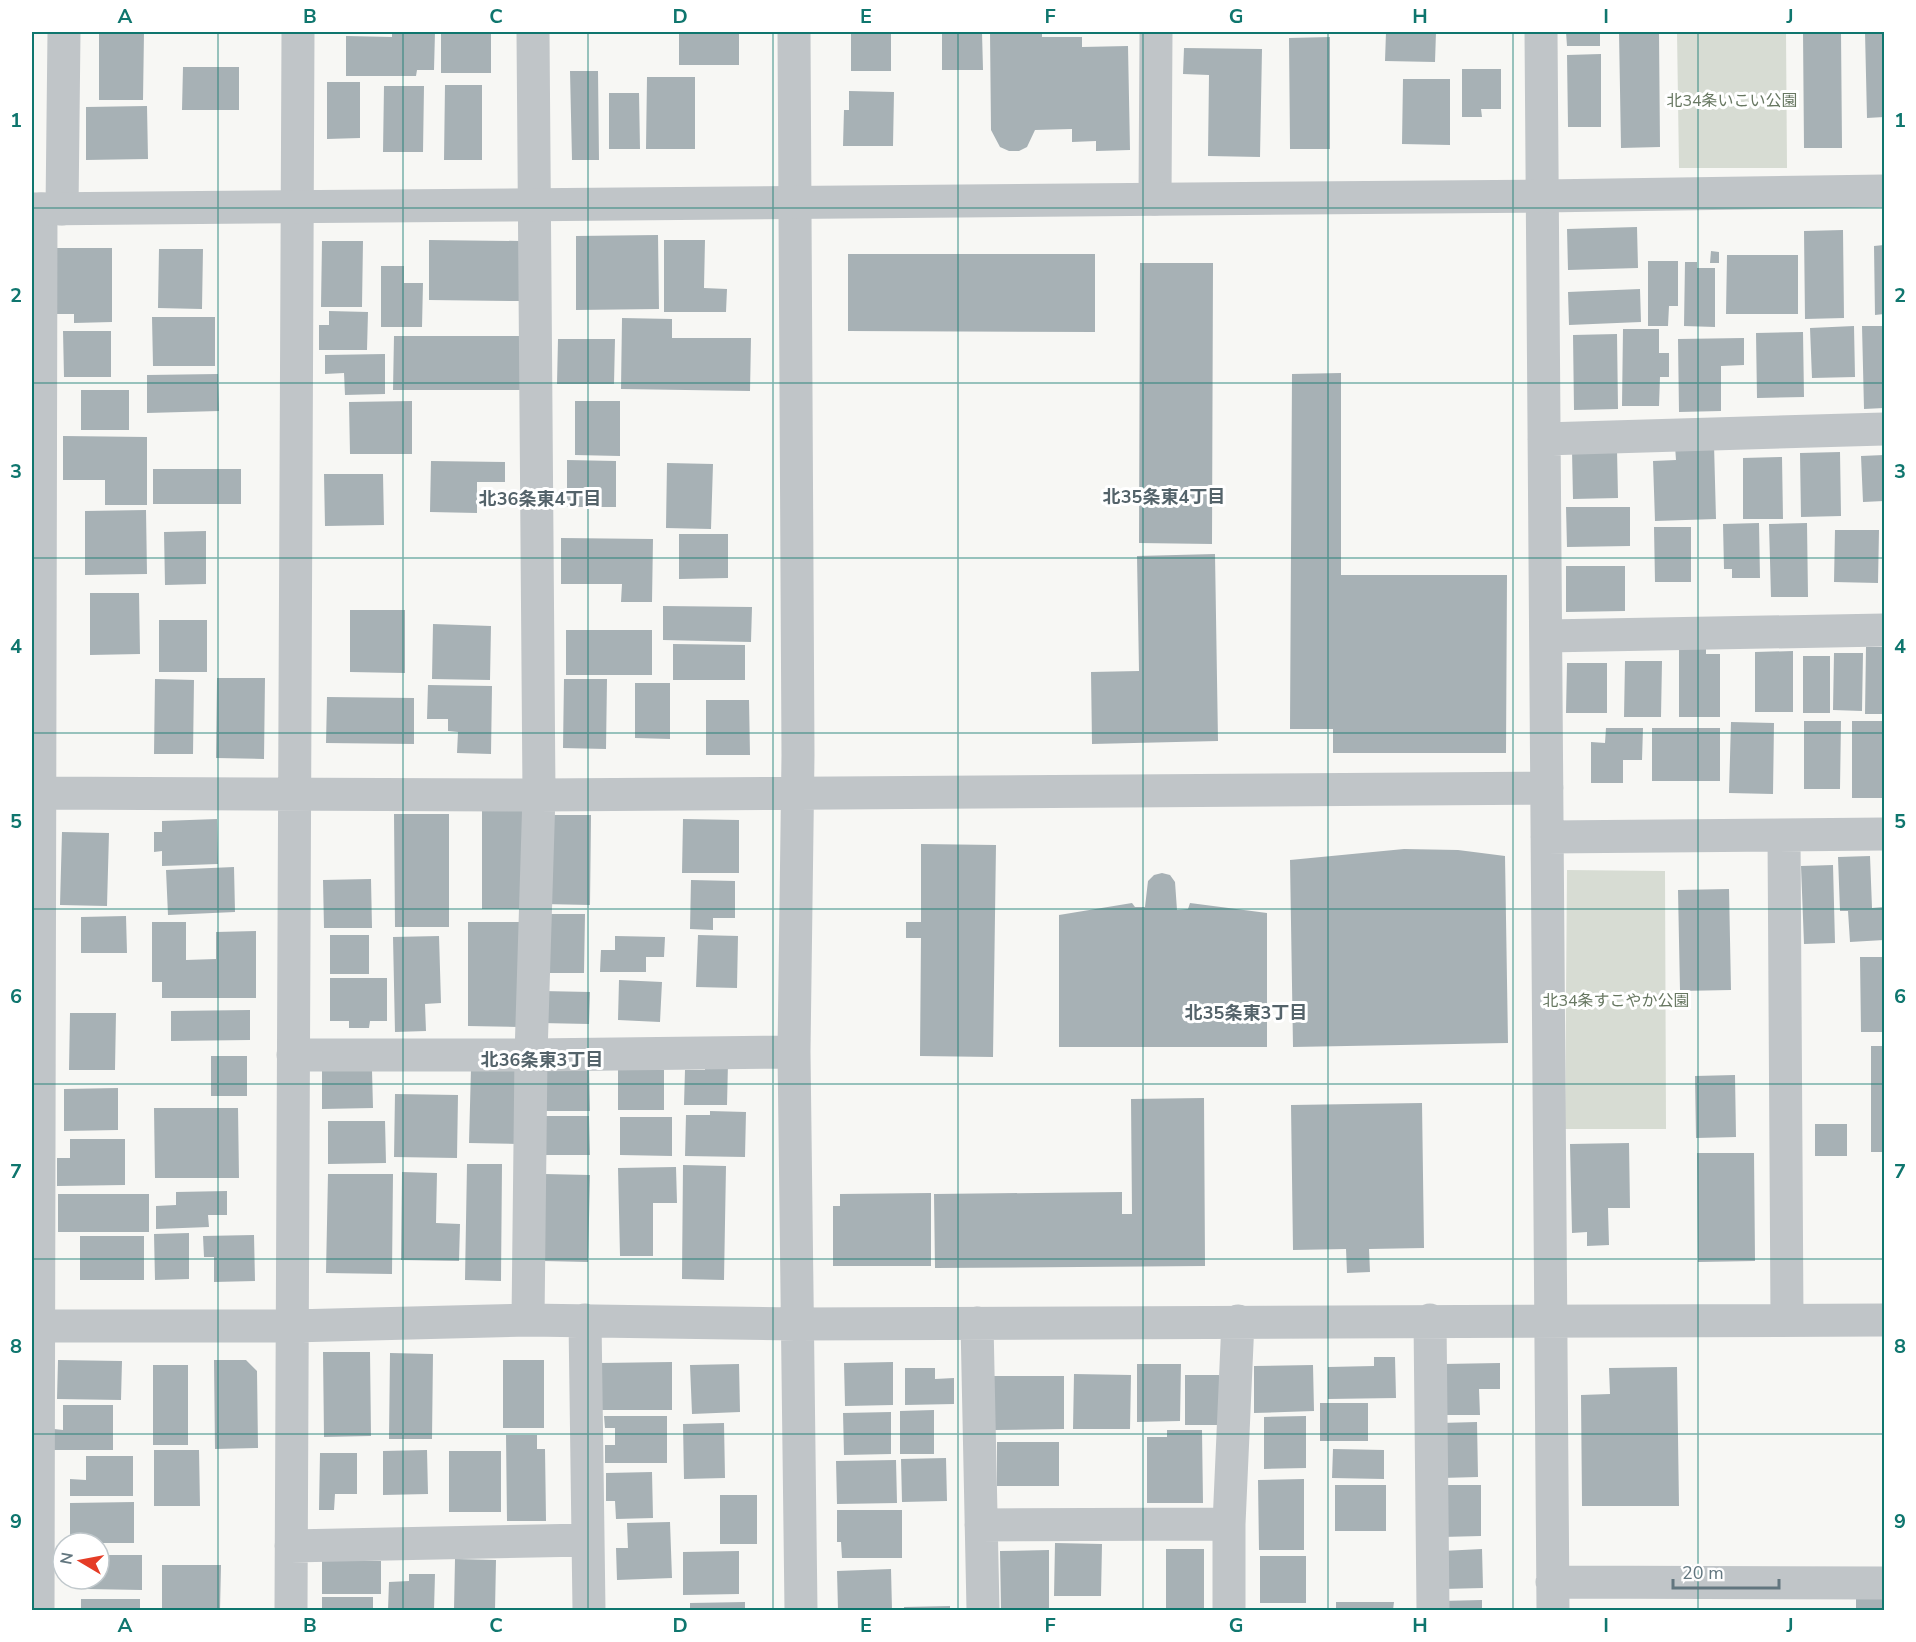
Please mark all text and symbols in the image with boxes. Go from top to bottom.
text: A [118,3,133,30]
text: B [303,3,317,30]
text: C [489,3,503,30]
text: D [672,3,688,30]
text: E [860,3,872,30]
text: F [1044,3,1056,30]
text: G [1229,3,1243,30]
text: H [1412,3,1428,30]
text: I [1603,3,1609,30]
text: J [1785,3,1794,30]
park label: 北34条いこい公園 [1666,90,1798,112]
text: 1 [10,107,22,134]
text: 1 [1894,107,1906,134]
text: 2 [10,282,22,309]
text: 2 [1894,282,1906,309]
text: 3 [10,458,22,485]
text: 3 [1894,458,1906,485]
district label: 北35条東4丁目 [1103,485,1225,509]
district label: 北36条東4丁目 [479,487,601,511]
text: 4 [10,633,22,660]
text: 4 [1894,633,1906,660]
text: 5 [10,808,22,835]
text: 5 [1894,808,1906,835]
text: 6 [10,983,22,1010]
text: 6 [1894,983,1906,1010]
park label: 北34条すこやか公園 [1542,990,1690,1012]
district label: 北35条東3丁目 [1185,1001,1307,1025]
district label: 北36条東3丁目 [481,1048,603,1072]
text: 7 [10,1158,22,1185]
text: 7 [1894,1158,1906,1185]
text: 8 [10,1333,22,1360]
text: 8 [1894,1333,1906,1360]
text: 9 [10,1508,22,1535]
text: 9 [1894,1508,1906,1535]
north arrow [51,1531,111,1591]
text: N [55,1551,79,1566]
scale bar [1673,1552,1780,1590]
text: 20 m [1682,1561,1724,1585]
text: A [118,1612,133,1639]
text: B [303,1612,317,1639]
text: C [489,1612,503,1639]
text: D [672,1612,688,1639]
text: E [860,1612,872,1639]
text: F [1044,1612,1056,1639]
text: G [1229,1612,1243,1639]
text: H [1412,1612,1428,1639]
text: I [1603,1612,1609,1639]
text: J [1785,1612,1794,1639]

